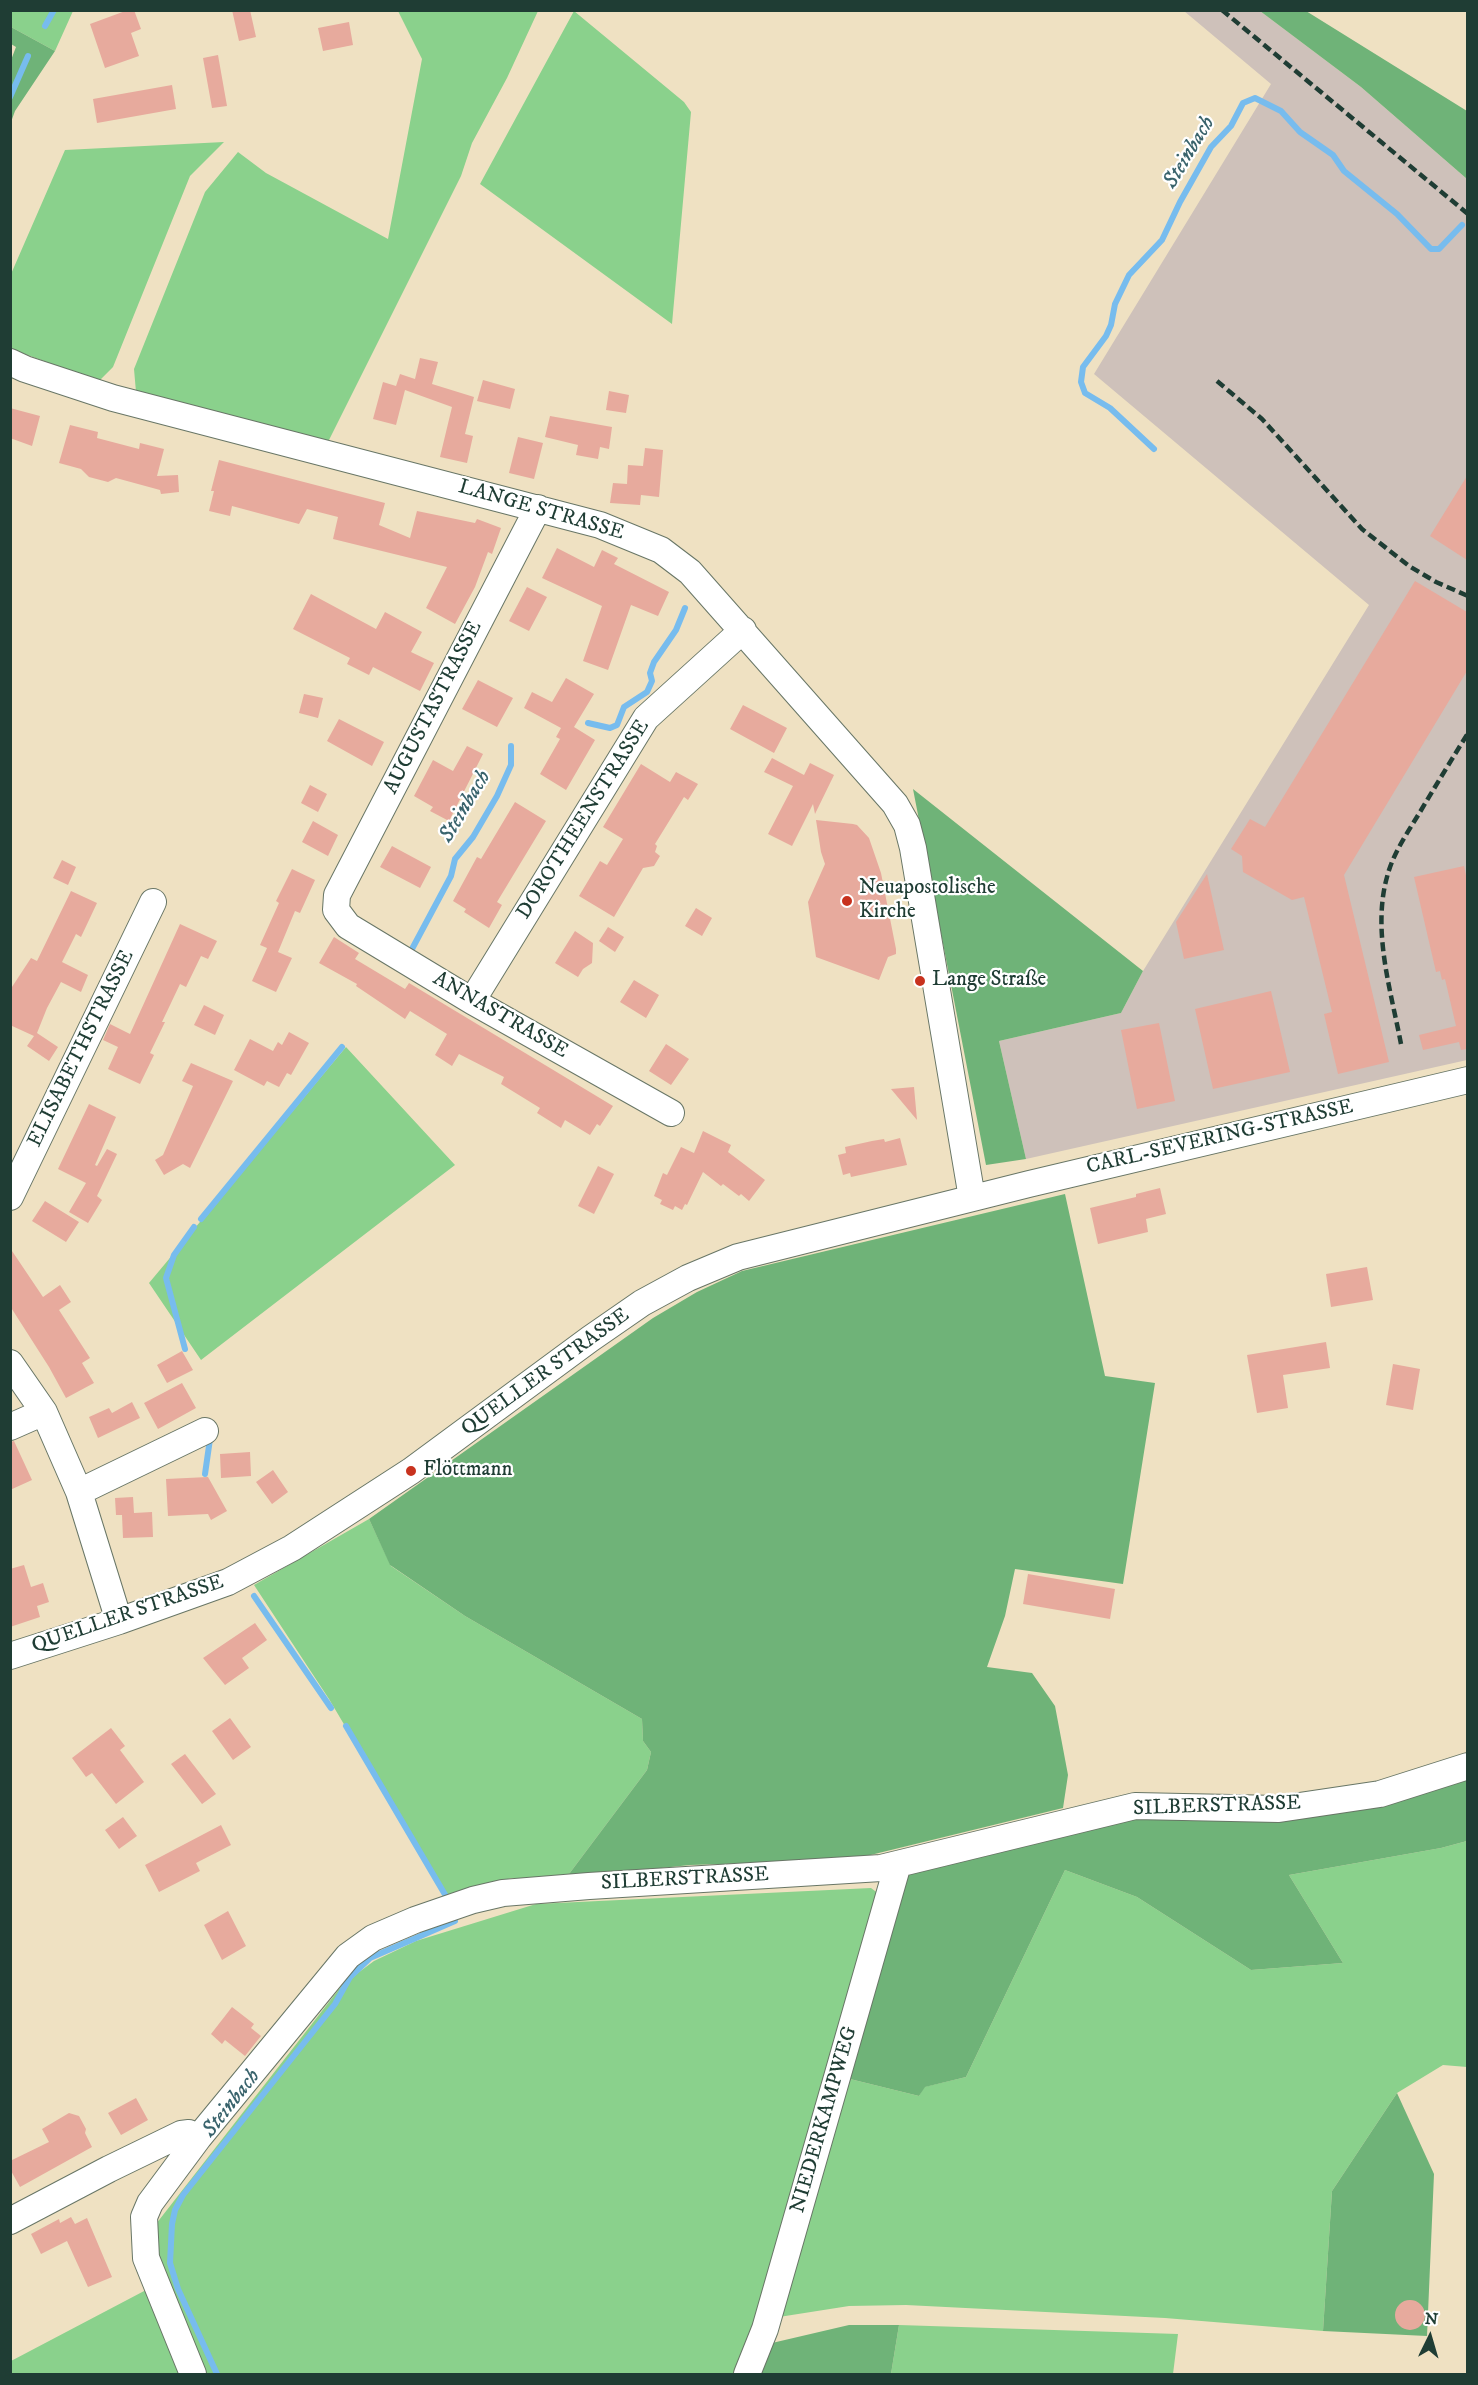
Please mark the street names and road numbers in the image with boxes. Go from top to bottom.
street label: LANGE STRASSE [455,475,627,547]
street label: AUGUSTASTRASSE [379,617,489,799]
street label: DOROTHEENSTRASSE [512,716,656,924]
street label: ELISABETHSTRASSE [23,946,141,1152]
street label: ANNASTRASSE [428,967,572,1065]
street label: CARL-SEVERING-STRASSE [1084,1095,1356,1181]
street label: QUELLER STRASSE [457,1304,635,1442]
street label: QUELLER STRASSE [29,1570,227,1660]
street label: SILBERSTRASSE [1133,1791,1301,1823]
street label: SILBERSTRASSE [600,1863,770,1897]
street label: NIEDERKAMPWEG [786,2024,864,2216]

